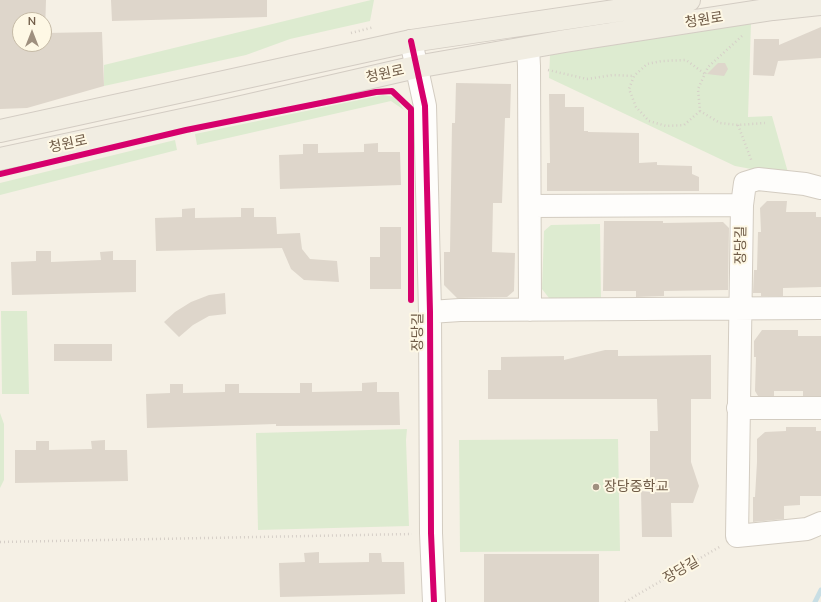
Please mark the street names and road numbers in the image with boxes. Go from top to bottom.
street label: 청원로 [684,9,724,31]
street label: 청원로 [364,62,406,86]
street label: 청원로 [47,132,89,156]
street label: 장당길 [732,226,750,264]
street label: 장당길 [409,313,427,351]
street label: 장당길 [660,553,702,587]

